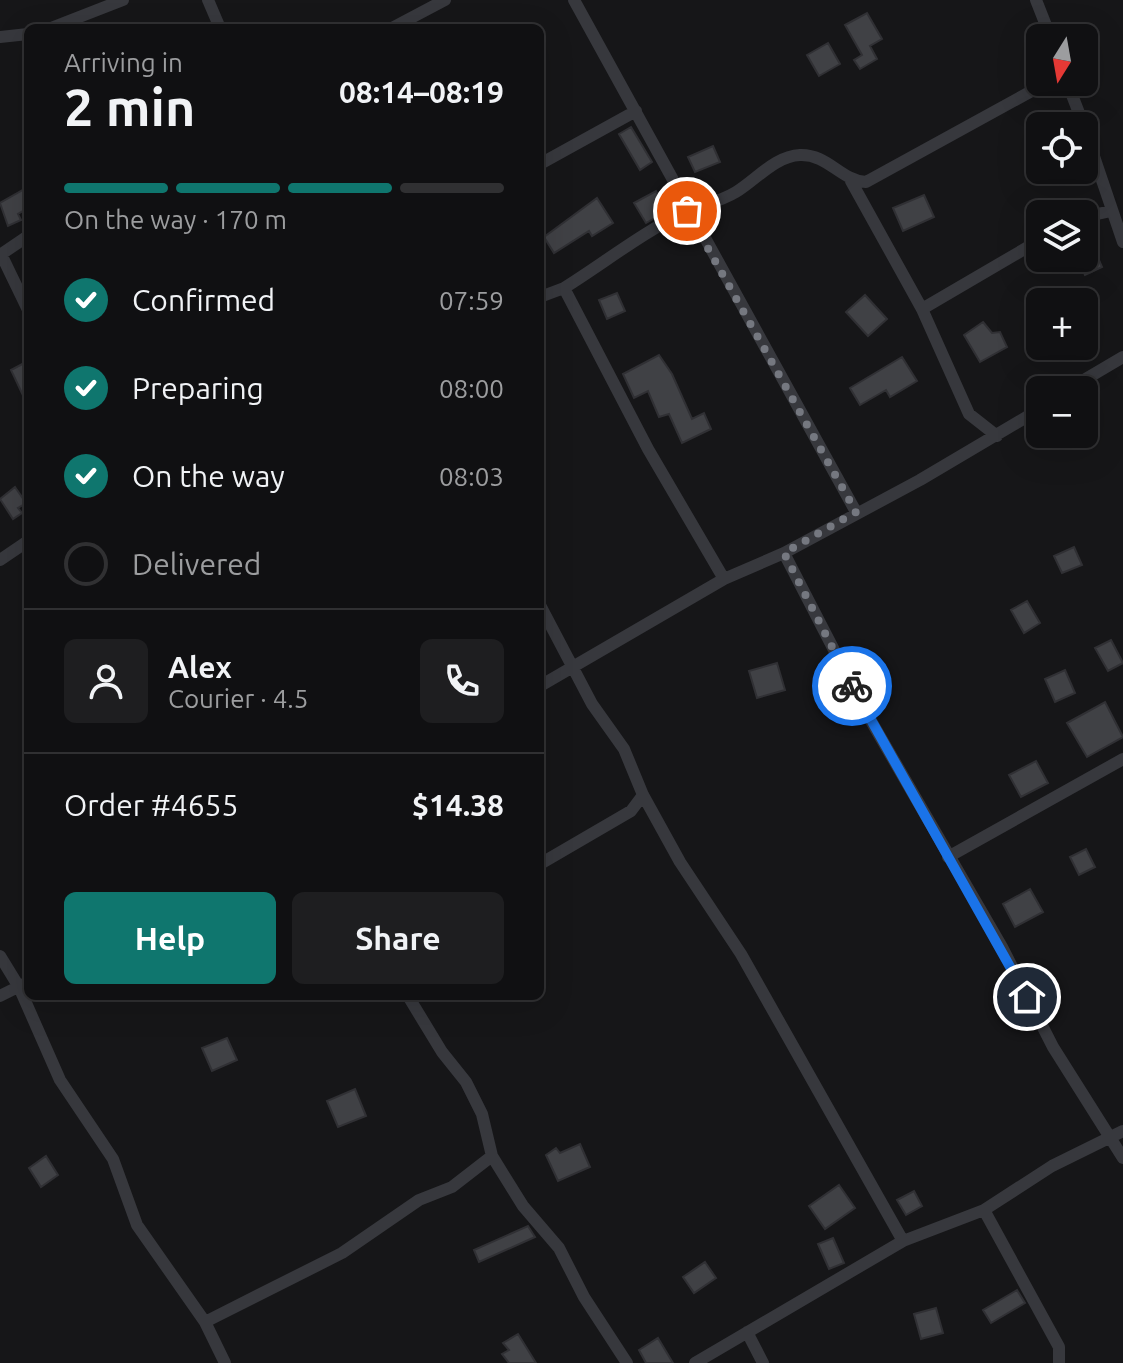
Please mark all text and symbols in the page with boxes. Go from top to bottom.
north arrow [1026,24,1098,96]
map controls [1026,24,1098,448]
text: Arriving in [64,48,183,77]
text: 08:14–08:19 [339,75,504,109]
text: 2 min [64,78,195,136]
button: locate [1026,112,1098,184]
pin [653,177,721,245]
icon: bag [665,189,709,233]
button: layers [1026,200,1098,272]
text: On the way · 170 m [64,205,287,234]
icon: check [64,278,108,322]
text: Confirmed [132,283,275,317]
text: 07:59 [439,286,504,315]
button: + [1026,288,1098,360]
icon: check [64,366,108,410]
text: Preparing [132,371,264,405]
text: 08:00 [439,374,504,403]
button: − [1026,376,1098,448]
icon: check [64,454,108,498]
text: On the way [132,459,285,493]
text: 08:03 [439,462,504,491]
text: Delivered [132,547,261,581]
button: person [64,639,148,723]
button: phone [420,639,504,723]
courier [812,646,892,726]
text: Alex [168,650,232,684]
icon: bike [830,664,874,708]
text: Courier · 4.5 [168,684,308,713]
text: Order #4655 [64,788,238,822]
text: $14.38 [412,788,504,822]
button: Help [64,892,276,984]
button: Share [292,892,504,984]
pin [993,963,1061,1031]
icon: home [1005,975,1049,1019]

